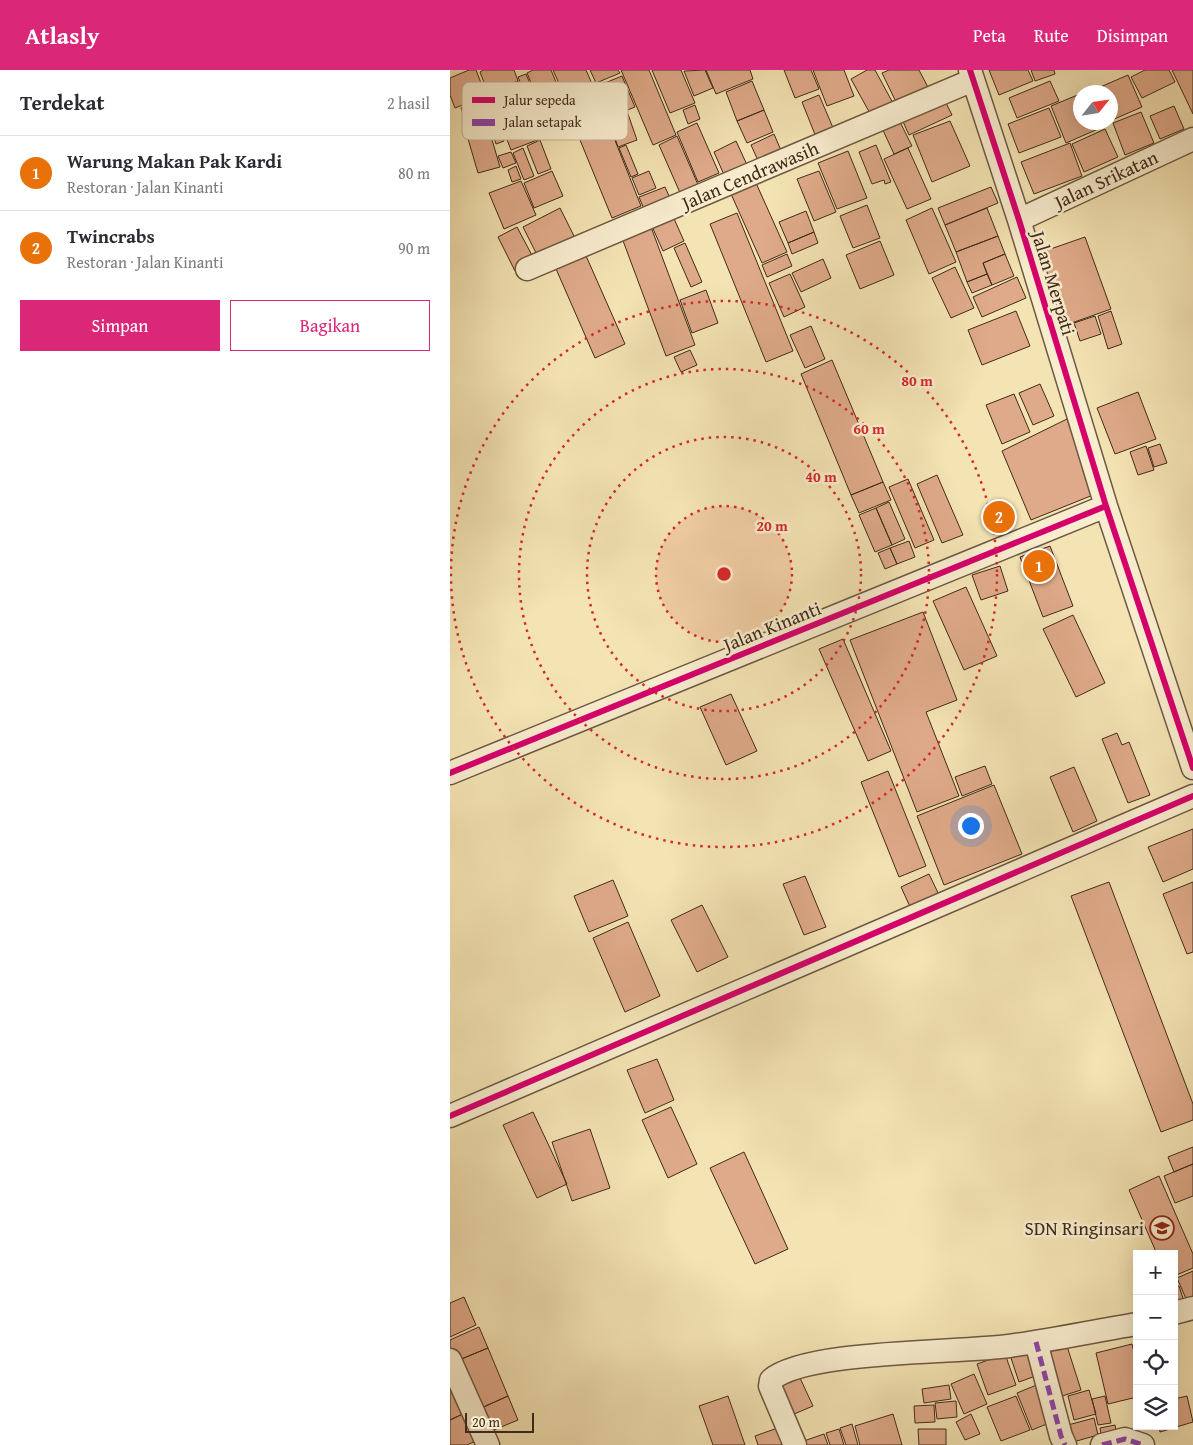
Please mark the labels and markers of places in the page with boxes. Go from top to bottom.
pin: 2 [983,498,1015,536]
pin: 1 [1023,547,1055,585]
centre of rings [715,565,733,583]
place label: SDN Ringinsari [1024,1214,1144,1242]
school or university icon: SDN Ringinsari [1149,1215,1175,1241]

